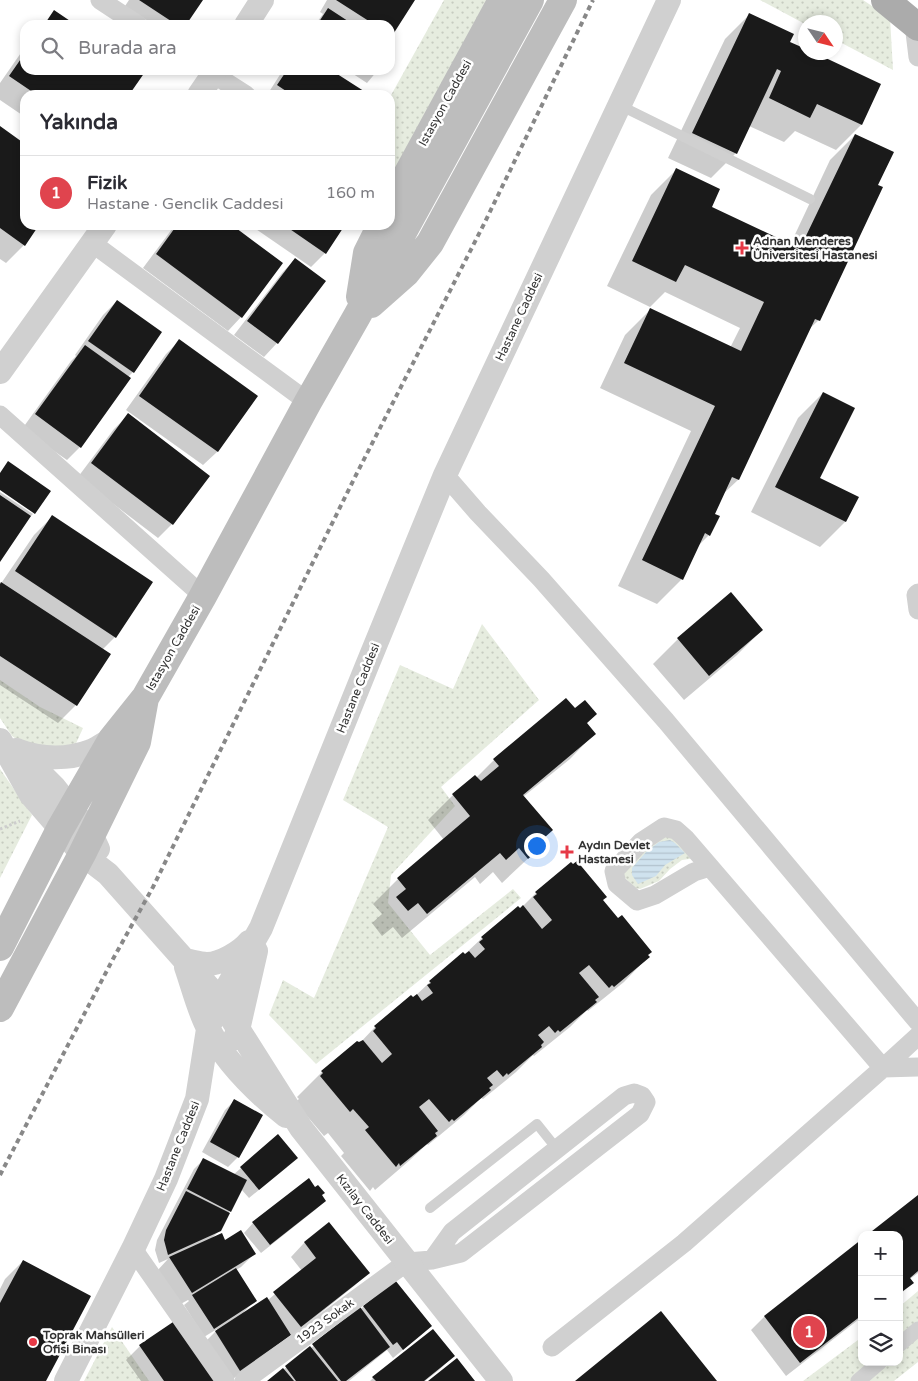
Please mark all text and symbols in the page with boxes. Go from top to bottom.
north arrow [798,15,843,60]
search box [20,20,395,75]
icon: search [38,34,66,62]
text: Burada ara [78,37,177,59]
street label: Istasyon Caddesi [416,58,474,148]
text: Yakında [40,110,118,135]
text: Fizik [87,172,127,194]
text: 1 [51,183,61,203]
text: 160 m [326,183,375,203]
text: Hastane · Genclik Caddesi [87,194,283,214]
place label: Adnan Menderes Üniversitesi Hastanesi [753,234,877,262]
marker: Adnan Menderes Üniversitesi Hastanesi [735,241,749,255]
street label: Hastane Caddesi [492,271,546,363]
street label: Istasyon Caddesi [143,603,203,693]
street label: Hastane Caddesi [334,641,382,735]
your location [524,833,550,859]
place label: Aydın Devlet Hastanesi [578,838,651,866]
marker: Aydın Devlet Hastanesi [560,845,574,859]
street label: Hastane Caddesi [154,1099,202,1193]
street label: Kızılay Caddesi [333,1171,397,1247]
map controls [858,1231,903,1366]
button: + [858,1231,903,1276]
button: − [858,1276,903,1321]
street label: 1923 Sokak [294,1295,357,1347]
pin: 1 [793,1313,825,1351]
button: layers [858,1321,903,1366]
place label: Toprak Mahsülleri Ofisi Binası [42,1328,144,1356]
marker: Toprak Mahsülleri Ofisi Binası [27,1336,39,1348]

